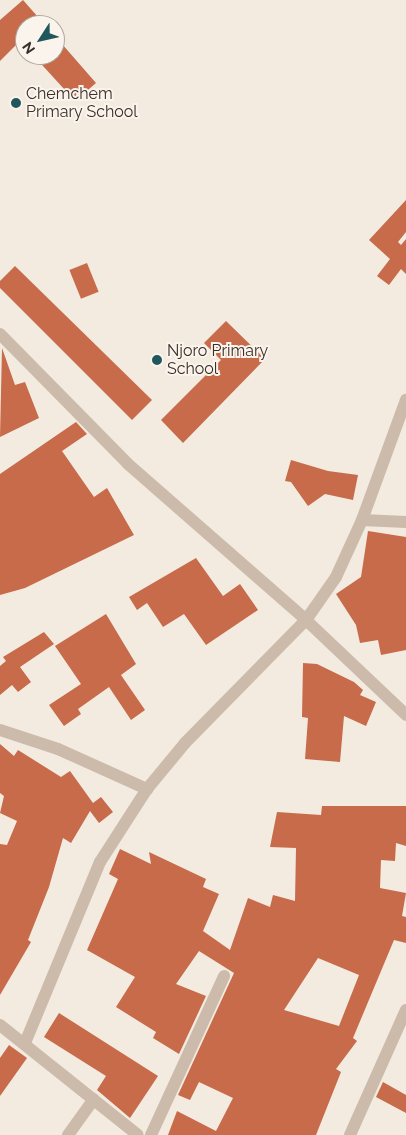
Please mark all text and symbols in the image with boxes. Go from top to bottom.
north arrow [15,15,65,65]
text: N [19,39,38,57]
place label: Chemchem Primary School [26,84,138,122]
marker: Chemchem Primary School [10,97,22,109]
place label: Njoro Primary School [167,341,268,379]
marker: Njoro Primary School [151,354,163,366]

